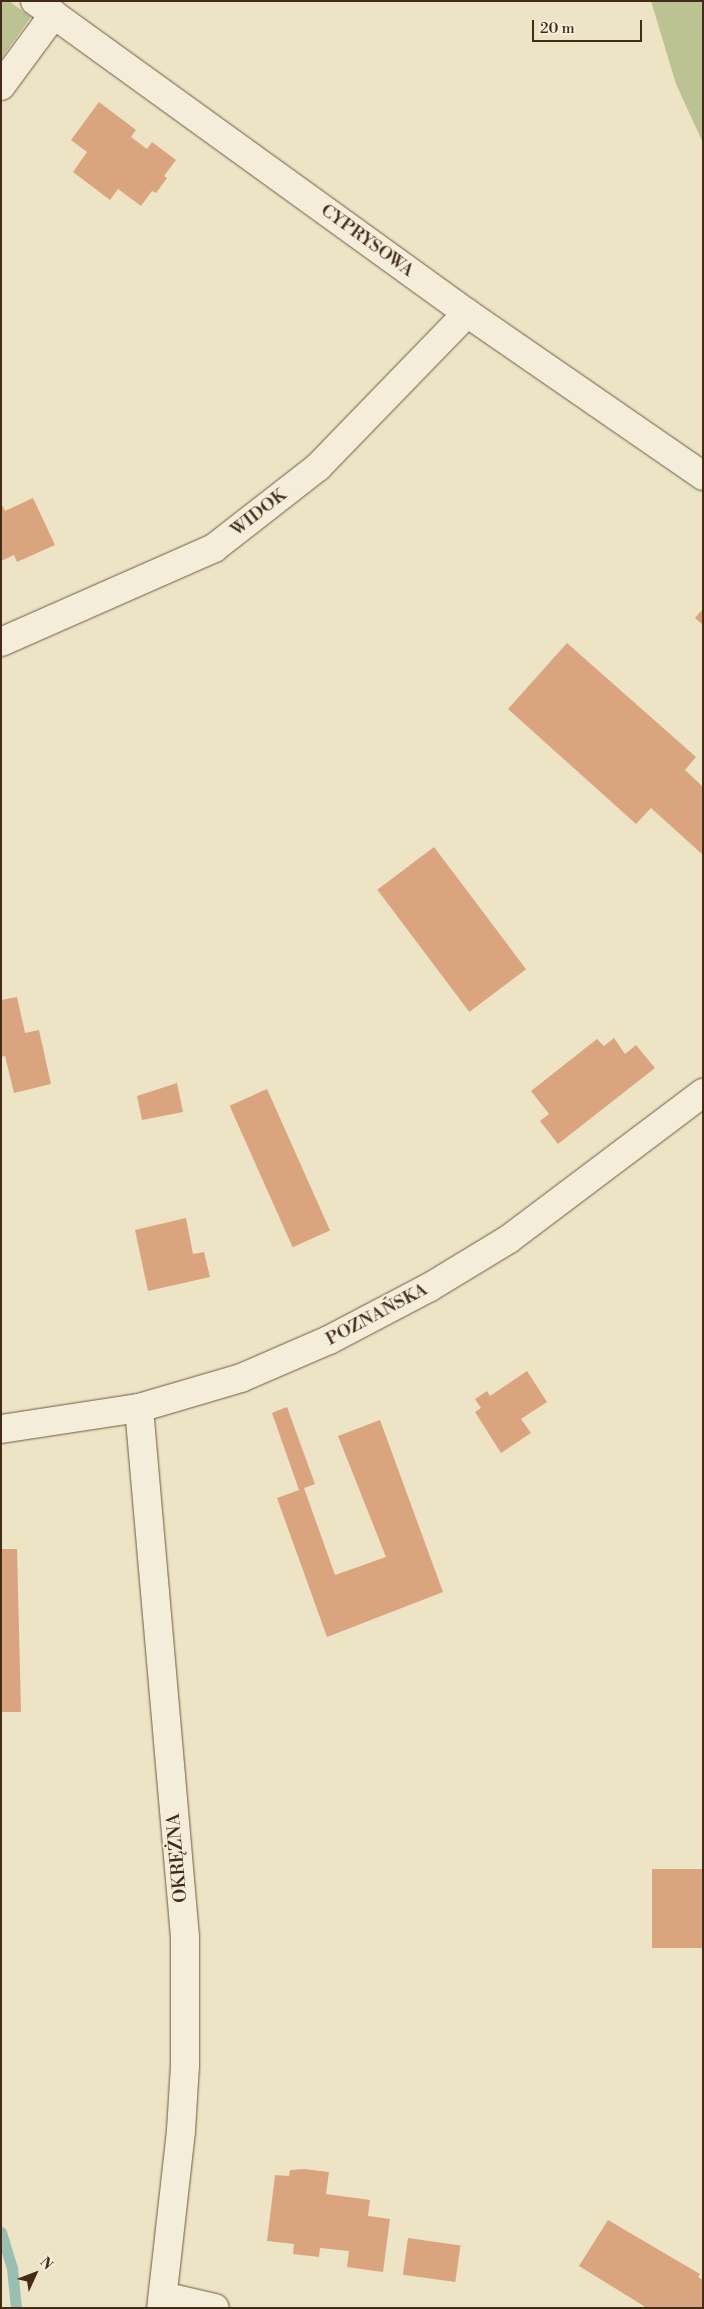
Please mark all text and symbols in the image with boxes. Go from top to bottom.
scale bar [534,10,644,42]
text: 20 m [540,19,575,38]
street label: CYPRYSOWA [316,200,418,282]
street label: WIDOK [227,485,291,541]
street label: POZNAŃSKA [323,1279,431,1351]
street label: OKRĘŻNA [163,1812,193,1904]
north arrow [10,2249,60,2299]
text: N [36,2254,56,2274]

